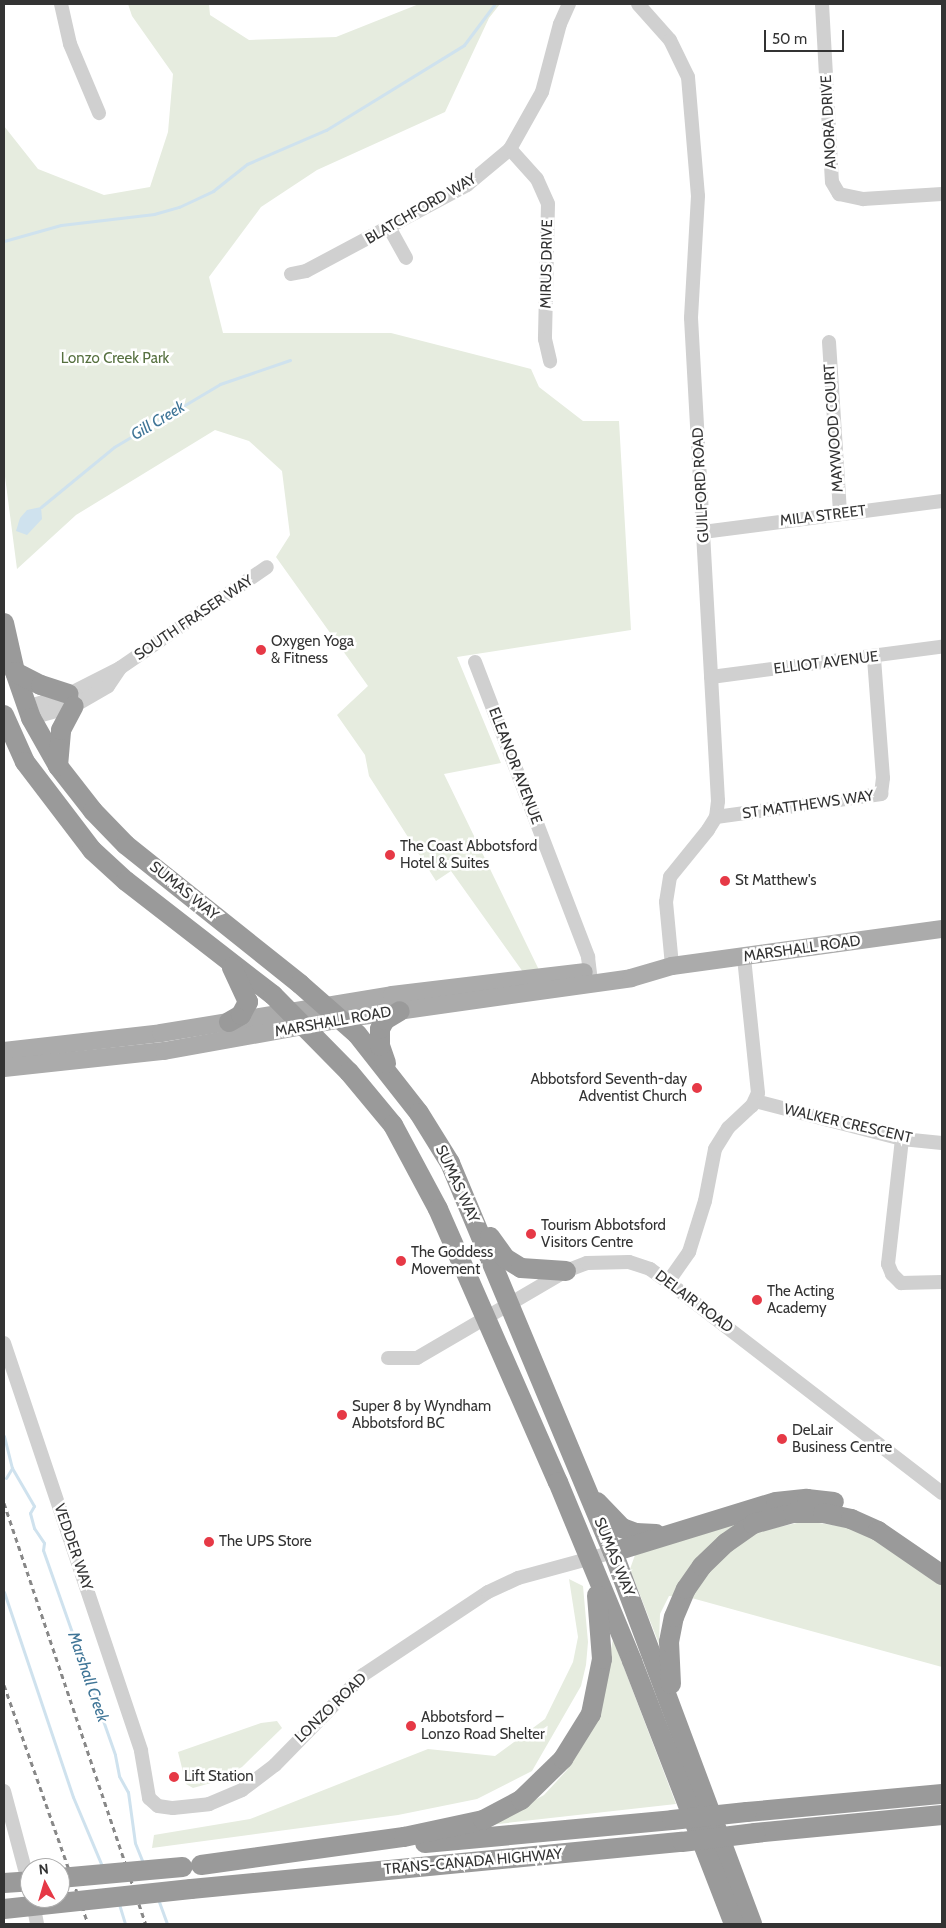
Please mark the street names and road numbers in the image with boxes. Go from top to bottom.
street label: ANORA DRIVE [818,74,840,170]
street label: BLATCHFORD WAY [362,170,480,248]
street label: MIRUS DRIVE [537,219,557,309]
street label: MAYWOOD COURT [821,363,847,493]
street label: GUILFORD ROAD [689,427,713,543]
street label: MILA STREET [779,502,867,530]
street label: SOUTH FRASER WAY [131,572,257,664]
street label: ELLIOT AVENUE [773,648,879,678]
street label: ELEANOR AVENUE [484,705,546,827]
street label: ST MATTHEWS WAY [741,787,875,823]
street label: SUMAS WAY [146,858,222,924]
street label: MARSHALL ROAD [742,932,862,966]
street label: MARSHALL ROAD [273,1003,393,1041]
street label: WALKER CRESCENT [782,1100,914,1148]
street label: SUMAS WAY [431,1142,483,1226]
street label: DELAIR ROAD [652,1267,736,1337]
street label: VEDDER WAY [50,1501,96,1593]
street label: SUMAS WAY [590,1515,638,1599]
street label: LONZO ROAD [291,1669,371,1747]
street label: TRANS-CANADA HIGHWAY [383,1845,563,1879]

